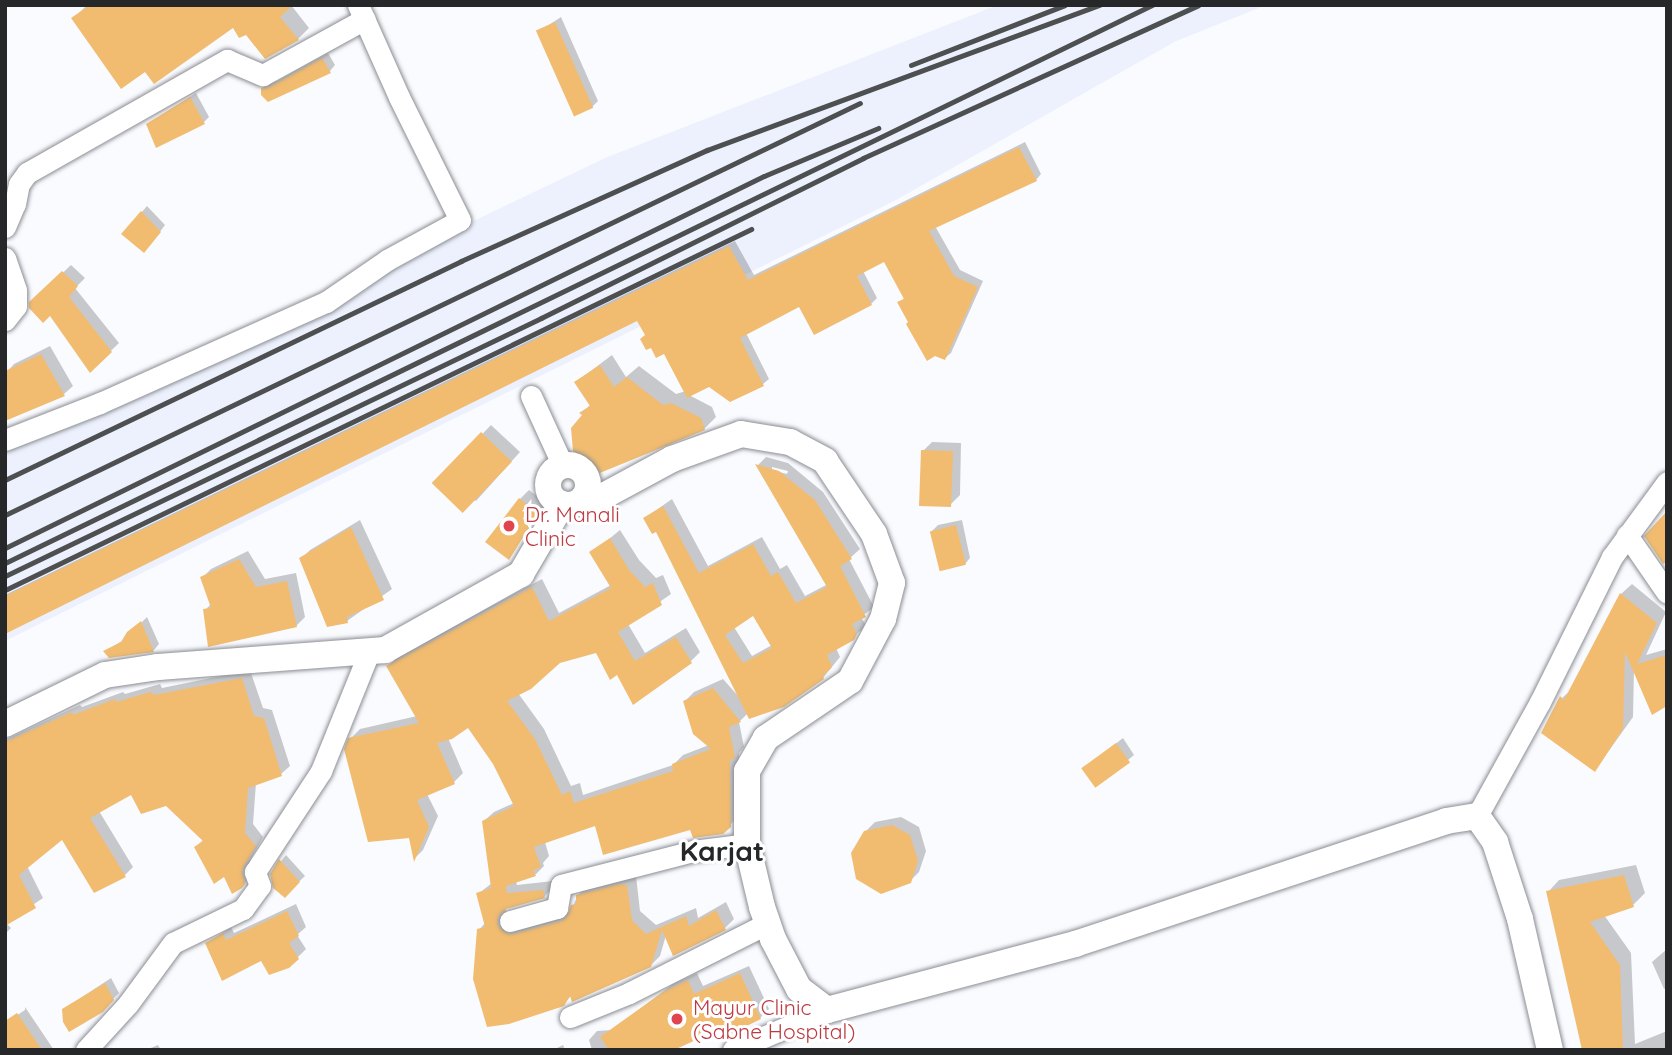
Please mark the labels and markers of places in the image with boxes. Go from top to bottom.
place label: Dr. Manali Clinic [525,501,620,551]
marker: Dr. Manali Clinic [499,516,519,536]
place label: Mayur Clinic (Sabne Hospital) [693,994,855,1044]
marker: Mayur Clinic (Sabne Hospital) [667,1009,687,1029]

